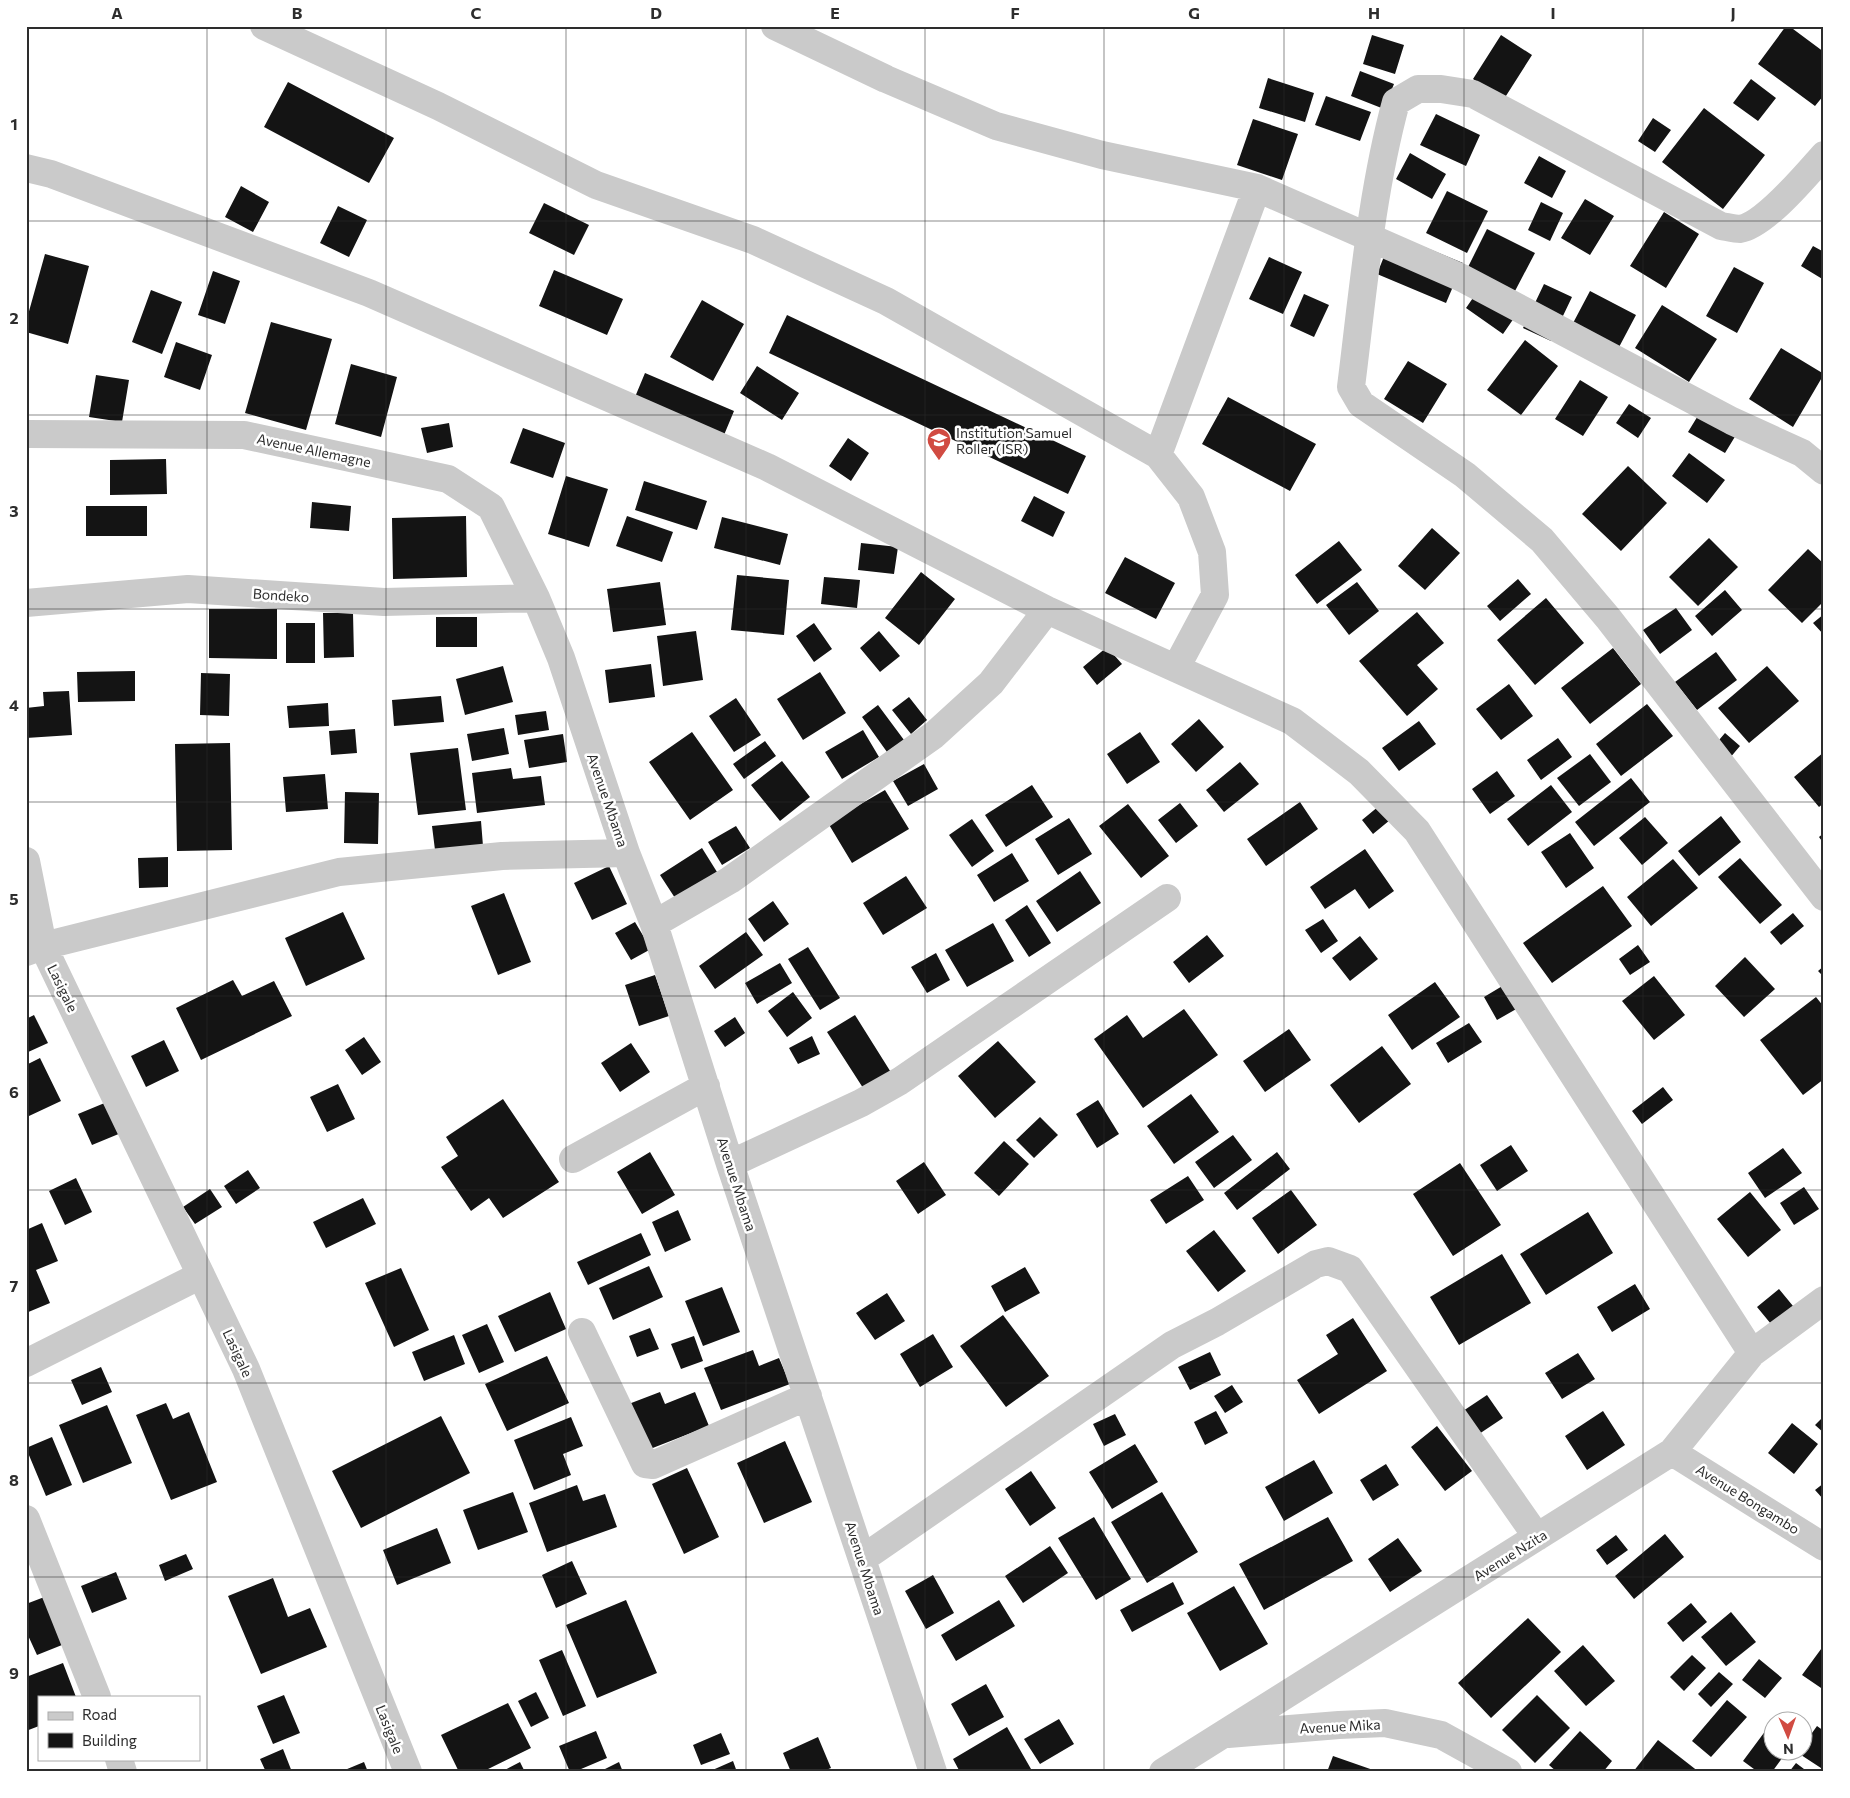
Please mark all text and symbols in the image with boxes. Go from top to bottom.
text: A [111,3,123,22]
text: B [292,3,303,22]
text: C [471,3,482,22]
text: D [650,3,662,22]
text: E [830,3,840,22]
text: F [1010,3,1020,22]
text: G [1188,3,1200,22]
text: H [1368,3,1380,22]
text: I [1550,3,1556,22]
text: J [1730,3,1736,22]
text: 1 [10,114,18,133]
text: 2 [9,308,19,327]
place label: Institution Samuel Roller (ISR) [956,424,1072,457]
school or university icon: Institution Samuel Roller (ISR) [926,427,952,461]
street label: Avenue Allemagne [255,430,373,470]
text: 3 [9,501,19,520]
street label: Bondeko [252,585,310,605]
text: 4 [9,695,19,714]
street label: Avenue Mbama [584,751,632,849]
text: 5 [9,889,19,908]
street label: Lasigale [44,961,82,1015]
text: 6 [9,1082,19,1101]
street label: Avenue Mbama [714,1135,760,1233]
text: 7 [10,1276,19,1295]
street label: Lasigale [220,1326,256,1380]
street label: Avenue Bongambo [1693,1460,1803,1538]
text: 8 [9,1470,19,1489]
street label: Avenue Mbama [842,1519,888,1617]
street label: Avenue Nzita [1470,1526,1550,1584]
text: 9 [9,1663,19,1682]
legend [38,1696,200,1760]
street label: Lasigale [373,1702,407,1756]
text: Road [82,1705,117,1723]
north arrow [1762,1710,1812,1760]
street label: Avenue Mika [1299,1715,1381,1737]
text: Building [82,1731,137,1749]
text: N [1783,1741,1794,1758]

